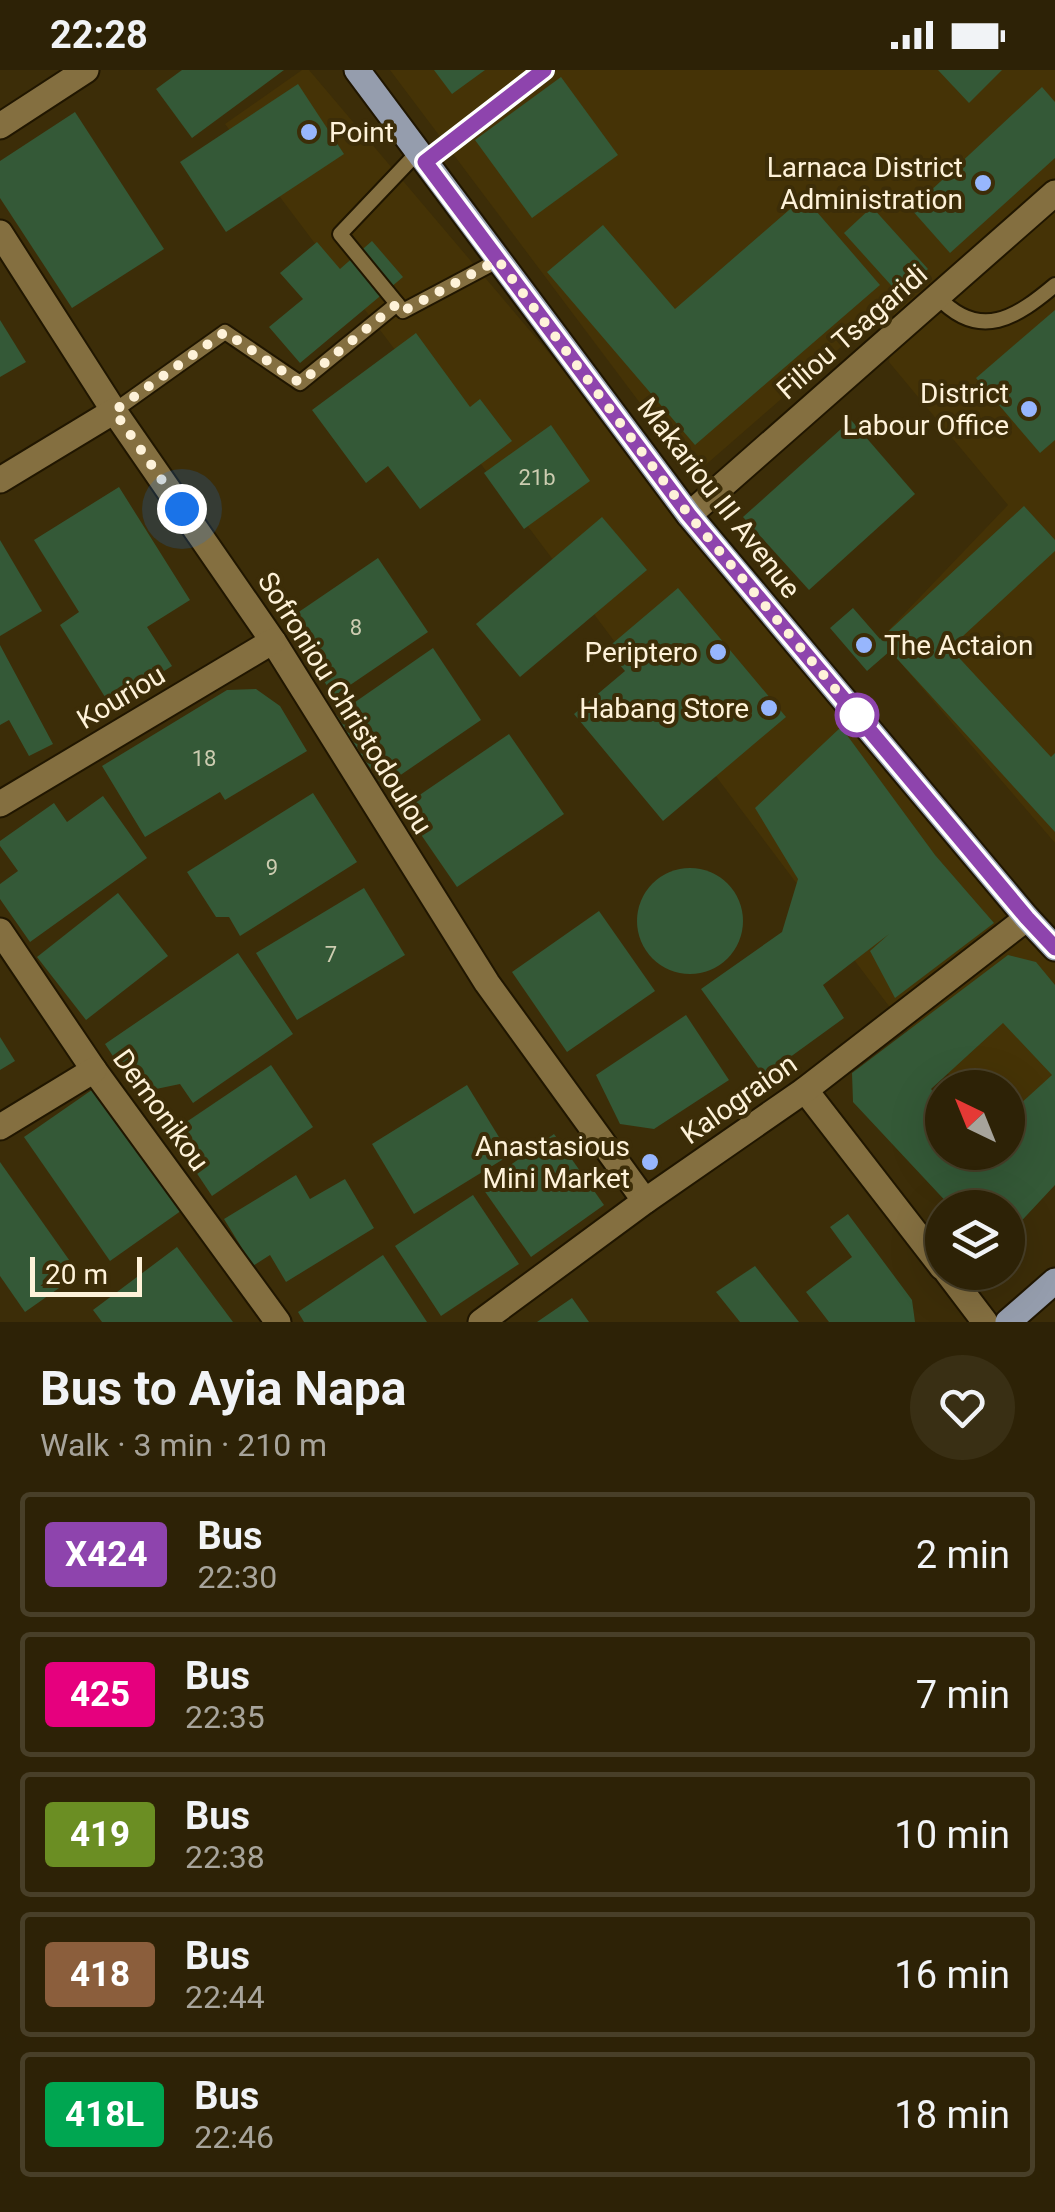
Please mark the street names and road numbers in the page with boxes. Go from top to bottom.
street label: Filiou Tsagaridi [770,258,934,406]
street label: Makariou III Avenue [631,391,807,605]
street label: Sofroniou Christodoulou [251,566,439,840]
street label: Kouriou [71,658,171,736]
street label: Demonikou [106,1043,216,1177]
street label: Kalograion [675,1047,803,1151]

